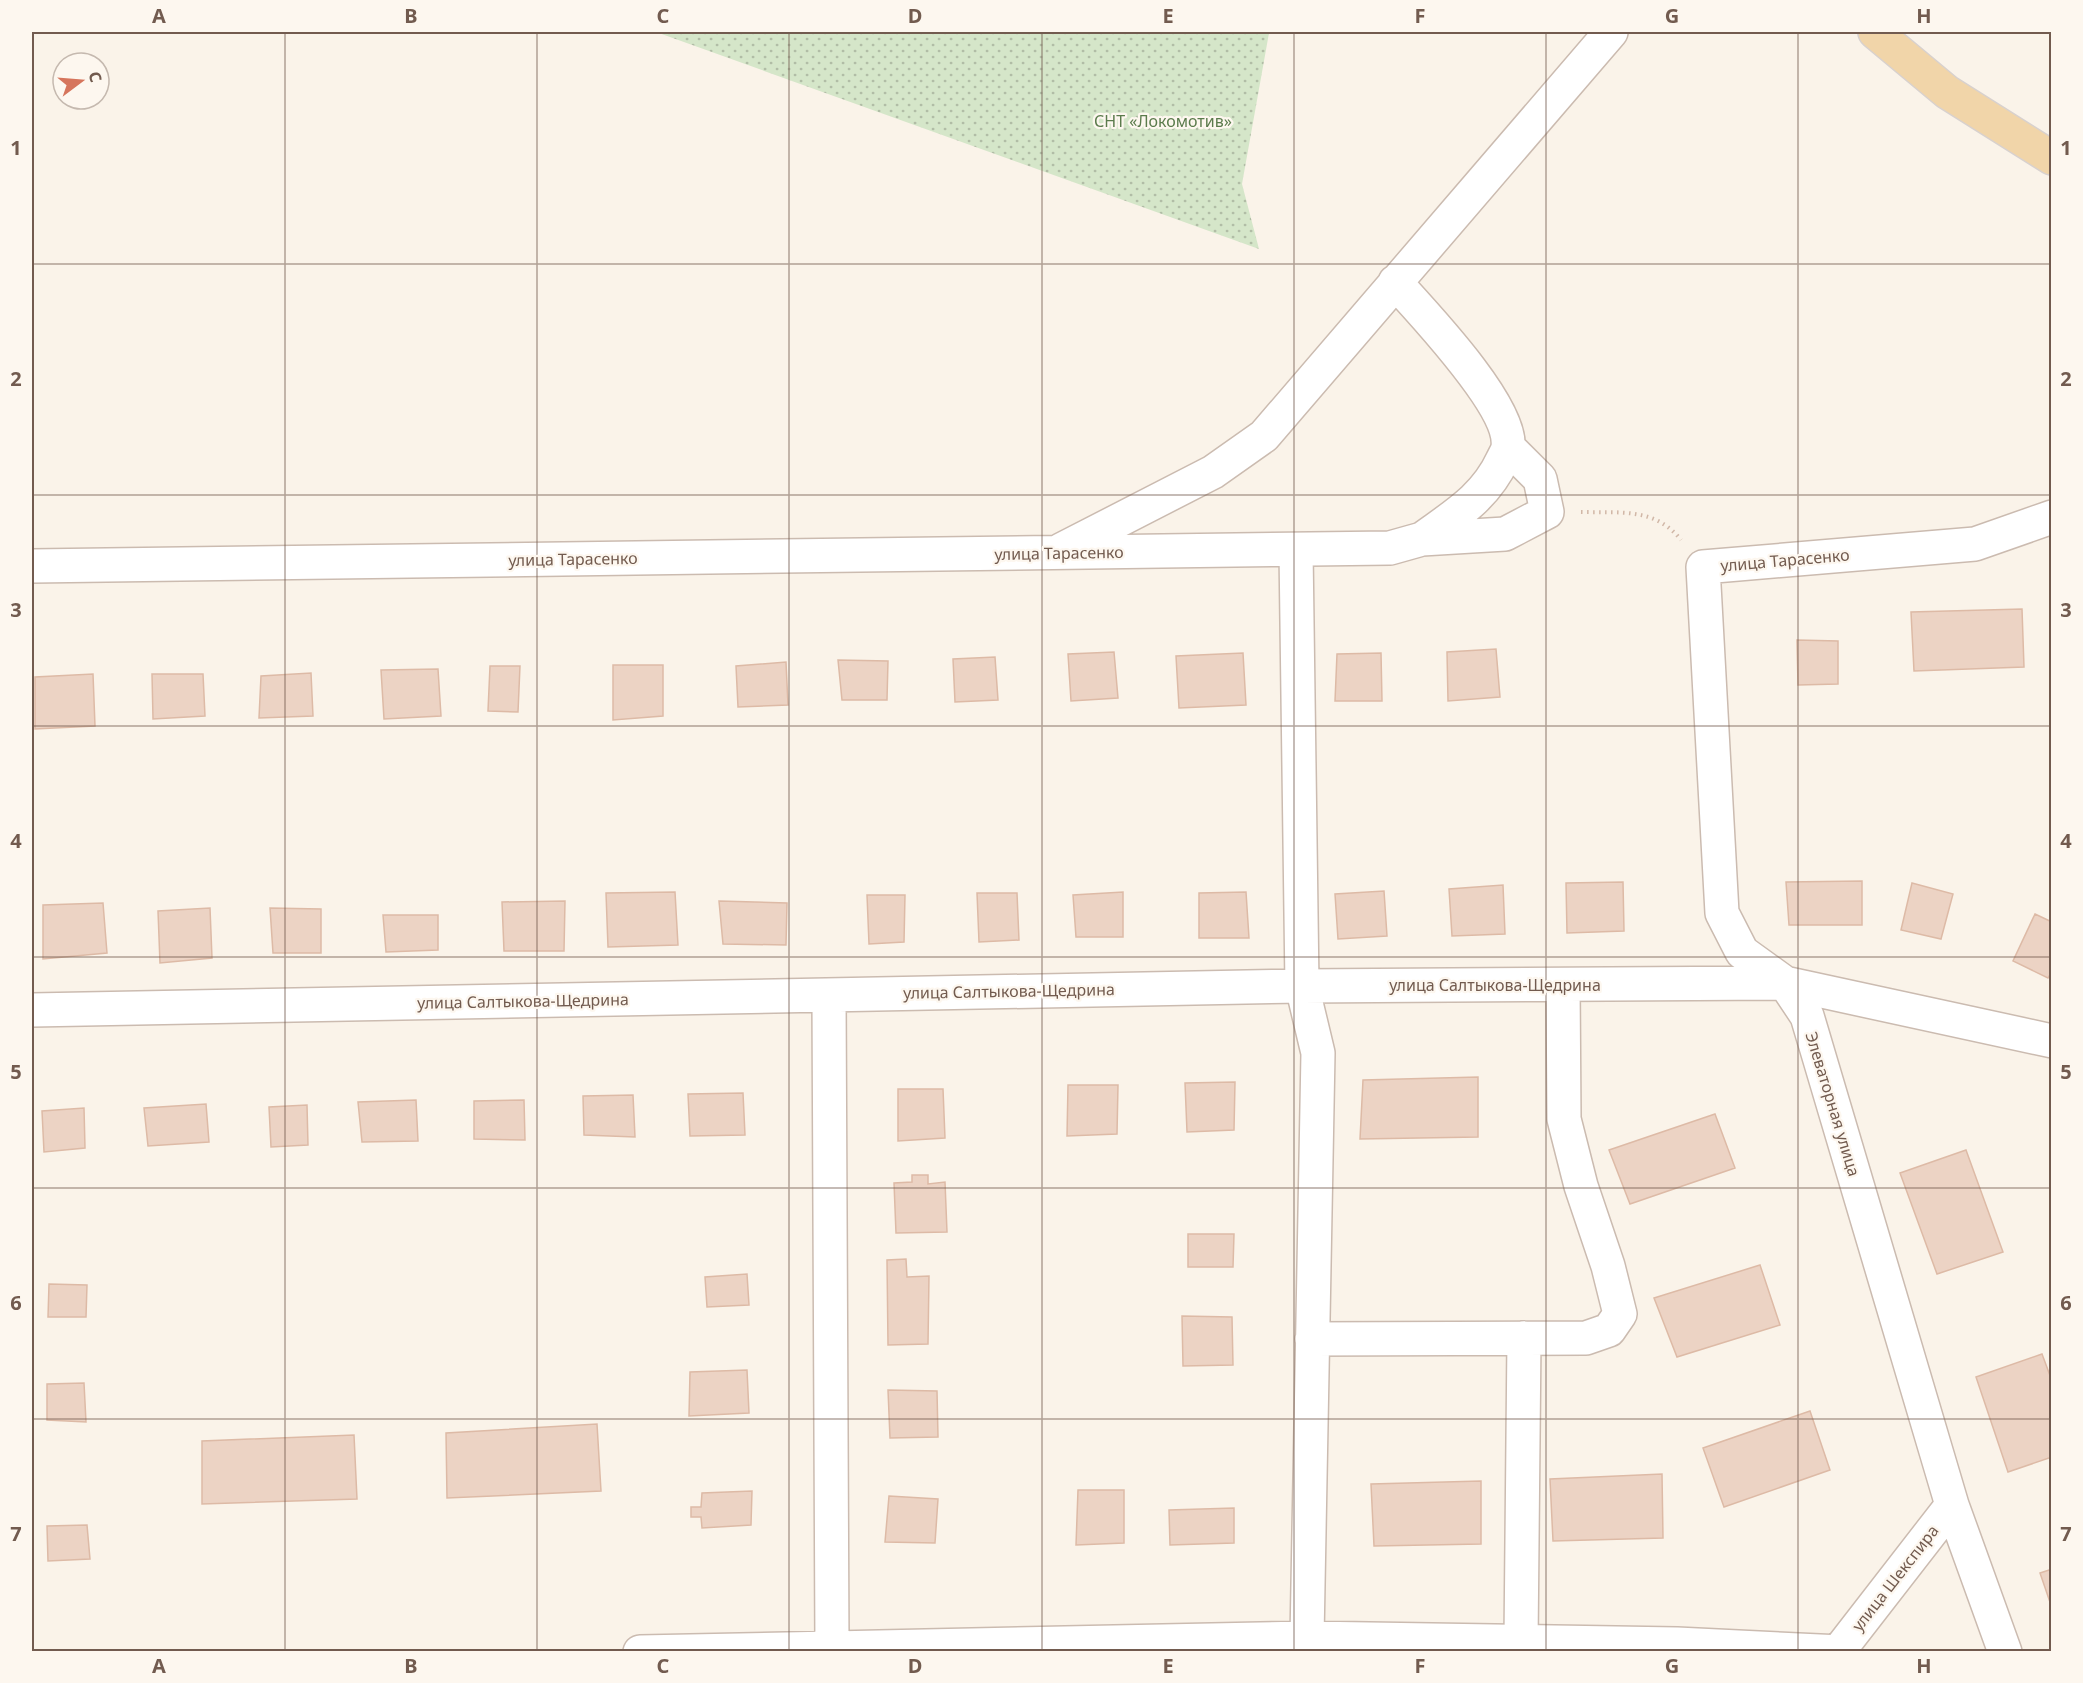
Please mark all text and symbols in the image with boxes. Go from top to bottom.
text: A [152,2,166,29]
text: B [404,2,418,29]
text: C [657,2,670,29]
text: D [908,2,922,29]
text: E [1162,2,1174,29]
text: F [1415,2,1425,29]
text: G [1665,2,1679,29]
text: H [1916,2,1932,29]
north arrow [51,51,111,111]
text: С [83,69,107,85]
park label: СНТ «Локомотив» [1094,110,1232,132]
text: 1 [10,134,22,161]
text: 1 [2060,134,2072,161]
text: 2 [10,365,22,392]
text: 2 [2060,365,2072,392]
street label: улица Тарасенко [994,541,1124,565]
street label: улица Тарасенко [1720,543,1850,577]
street label: улица Тарасенко [508,547,638,571]
text: 3 [10,596,22,623]
text: 3 [2060,596,2072,623]
text: 4 [10,827,22,854]
text: 4 [2060,827,2072,854]
street label: улица Салтыкова-Щедрина [1389,974,1601,996]
street label: улица Салтыкова-Щедрина [903,978,1115,1004]
street label: улица Салтыкова-Щедрина [417,988,629,1014]
street label: Элеваторная улица [1801,1029,1865,1179]
text: 5 [10,1058,22,1085]
text: 5 [2060,1058,2072,1085]
text: 6 [10,1289,22,1316]
text: 6 [2060,1289,2072,1316]
text: 7 [10,1520,22,1547]
street label: улица Шекспира [1847,1520,1943,1636]
text: 7 [2060,1520,2072,1547]
text: A [152,1652,166,1679]
text: B [404,1652,418,1679]
text: C [657,1652,670,1679]
text: D [908,1652,922,1679]
text: E [1162,1652,1174,1679]
text: F [1415,1652,1425,1679]
text: G [1665,1652,1679,1679]
text: H [1916,1652,1932,1679]

